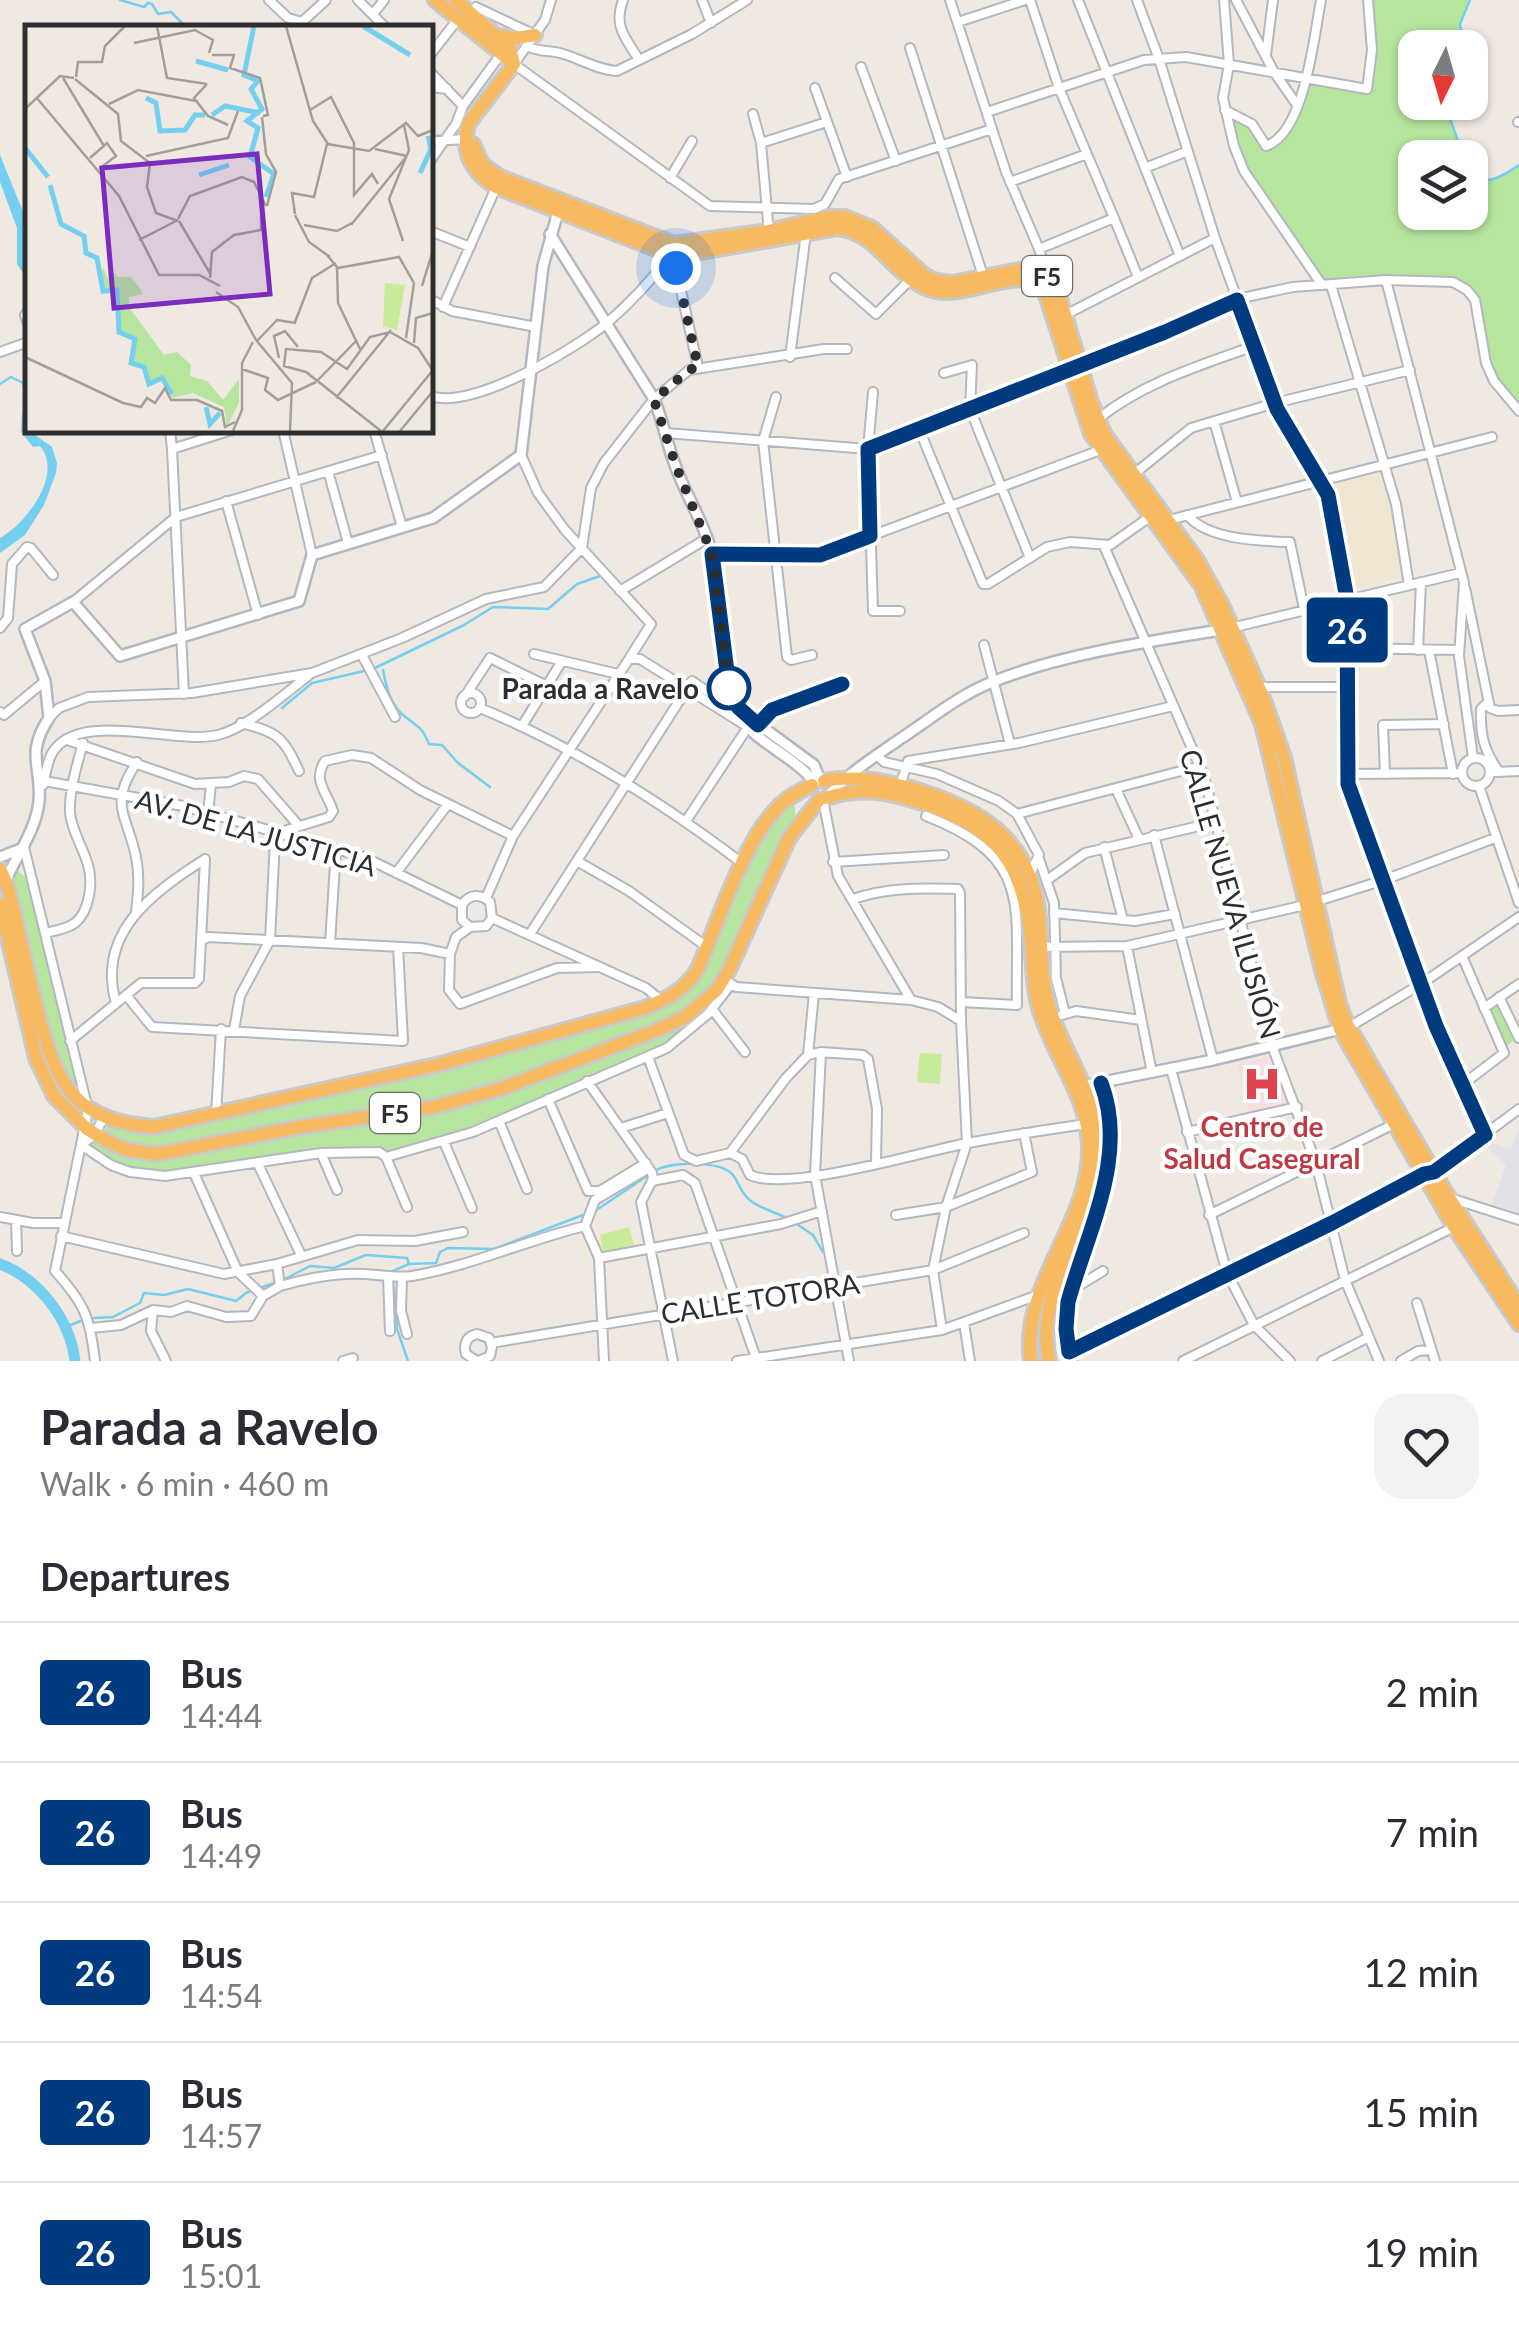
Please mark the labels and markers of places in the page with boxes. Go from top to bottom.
marker: Parada a Ravelo [708,667,750,709]
place label: Parada a Ravelo [502,671,699,705]
hospital icon: Centro de Salud Casegural [1241,1063,1283,1105]
place label: Centro de Salud Casegural [1164,1109,1360,1175]

